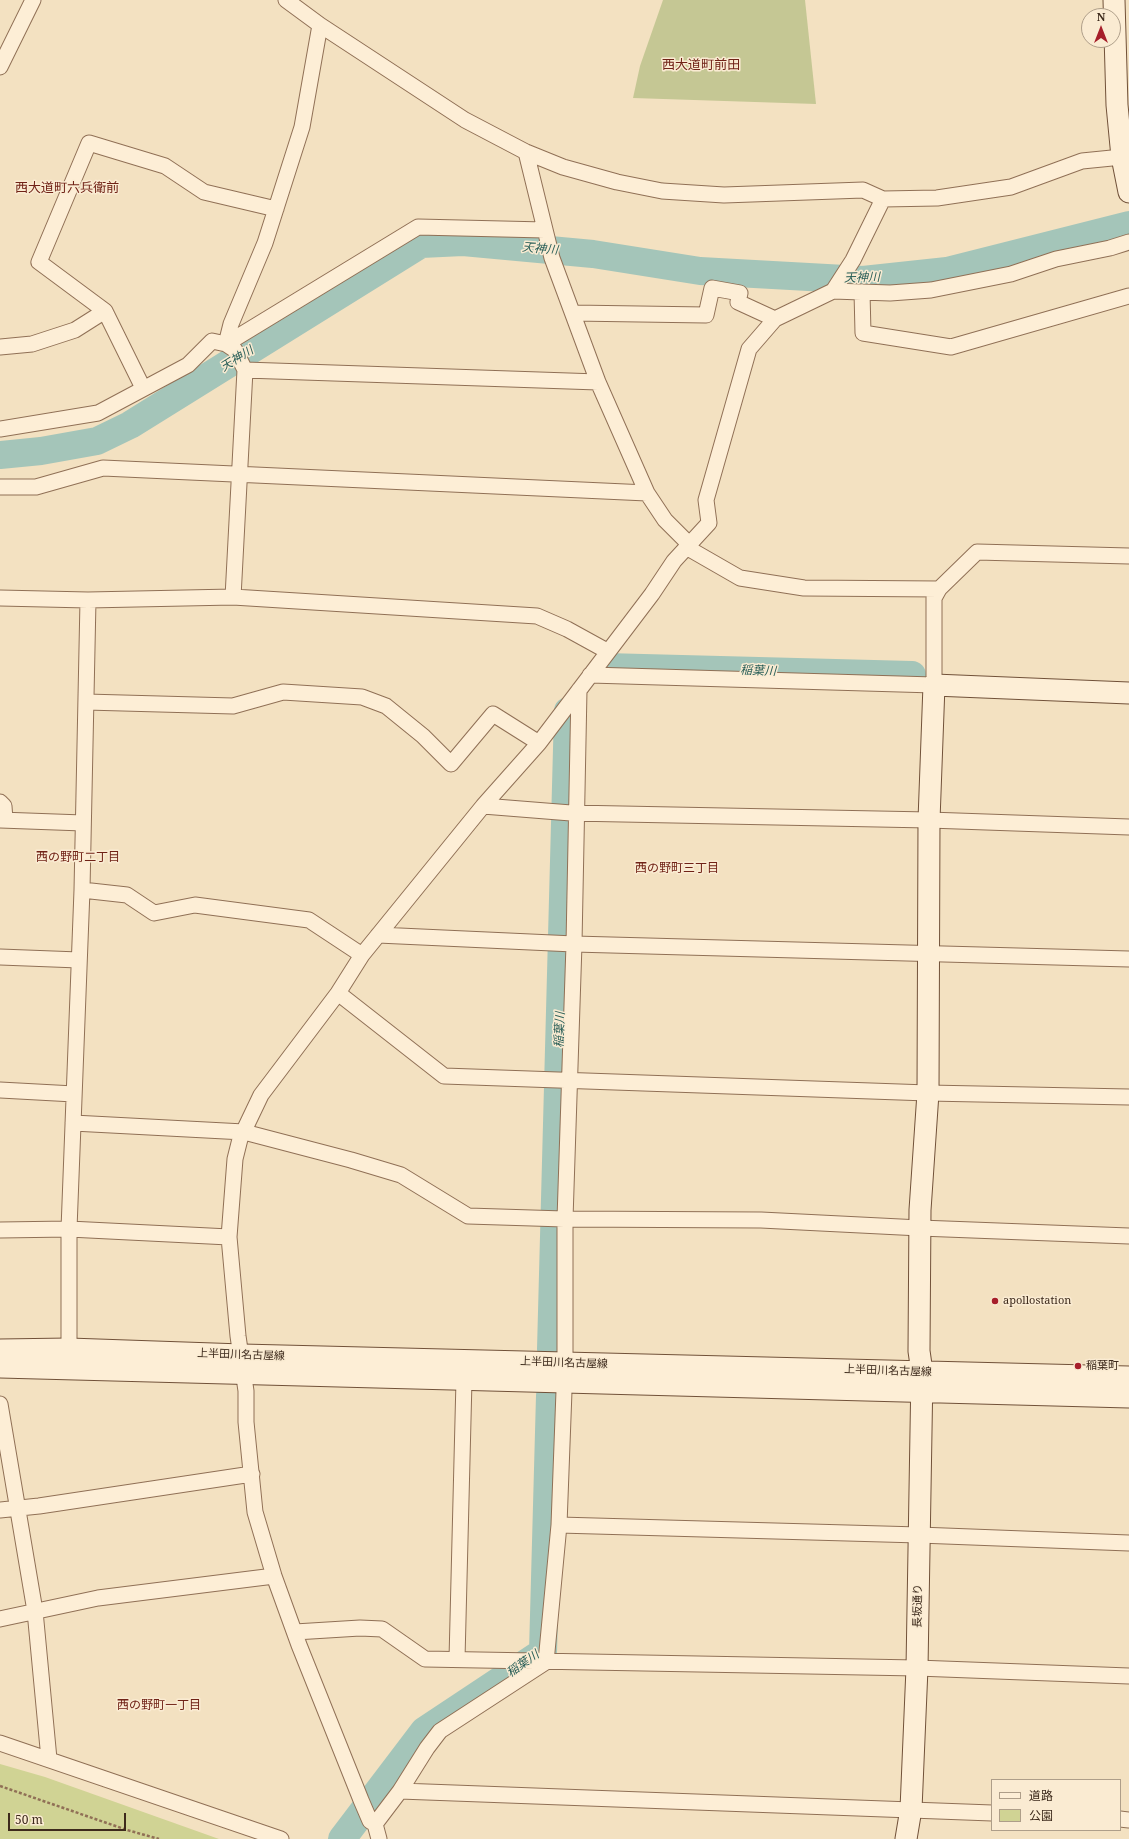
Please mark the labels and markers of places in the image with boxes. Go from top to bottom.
place label: apollostation [1003,1294,1071,1308]
marker: apollostation [990,1296,1000,1306]
place label: 稲葉町 [1086,1359,1119,1373]
marker: 稲葉町 [1073,1361,1083,1371]

